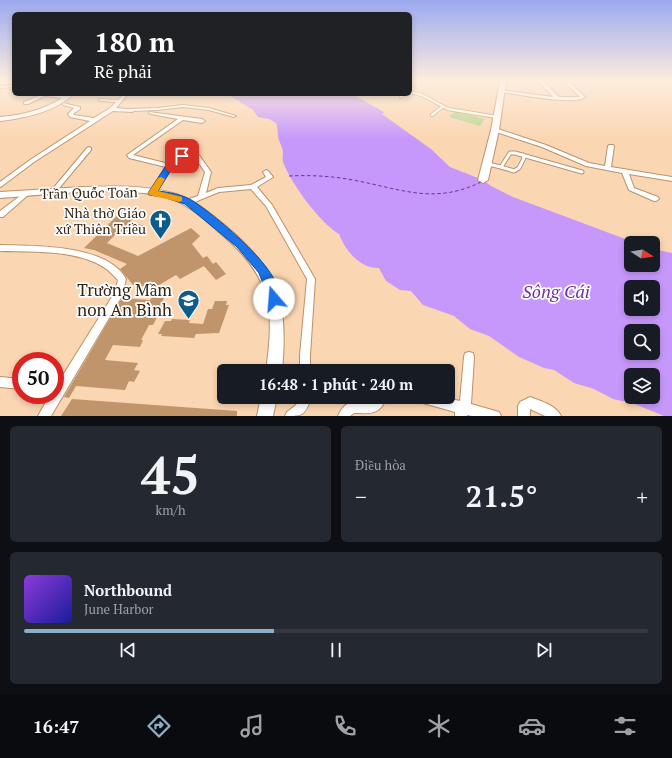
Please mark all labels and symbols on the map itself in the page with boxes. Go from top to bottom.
pin [165,139,199,173]
street label: Trần Quốc Toản [40,182,139,203]
place label: Nhà thờ Giáo xứ Thiên Triều [56,203,146,238]
church icon: Nhà thờ Giáo xứ Thiên Triều [148,208,174,241]
north arrow [624,236,660,272]
place label: Trường Mầm non An Bình [77,278,172,321]
position arrow [253,278,295,320]
water label: Sông Cái [522,279,590,303]
school or university icon: Trường Mầm non An Bình [175,287,201,320]
speed limit sign: 50 [12,352,64,404]

